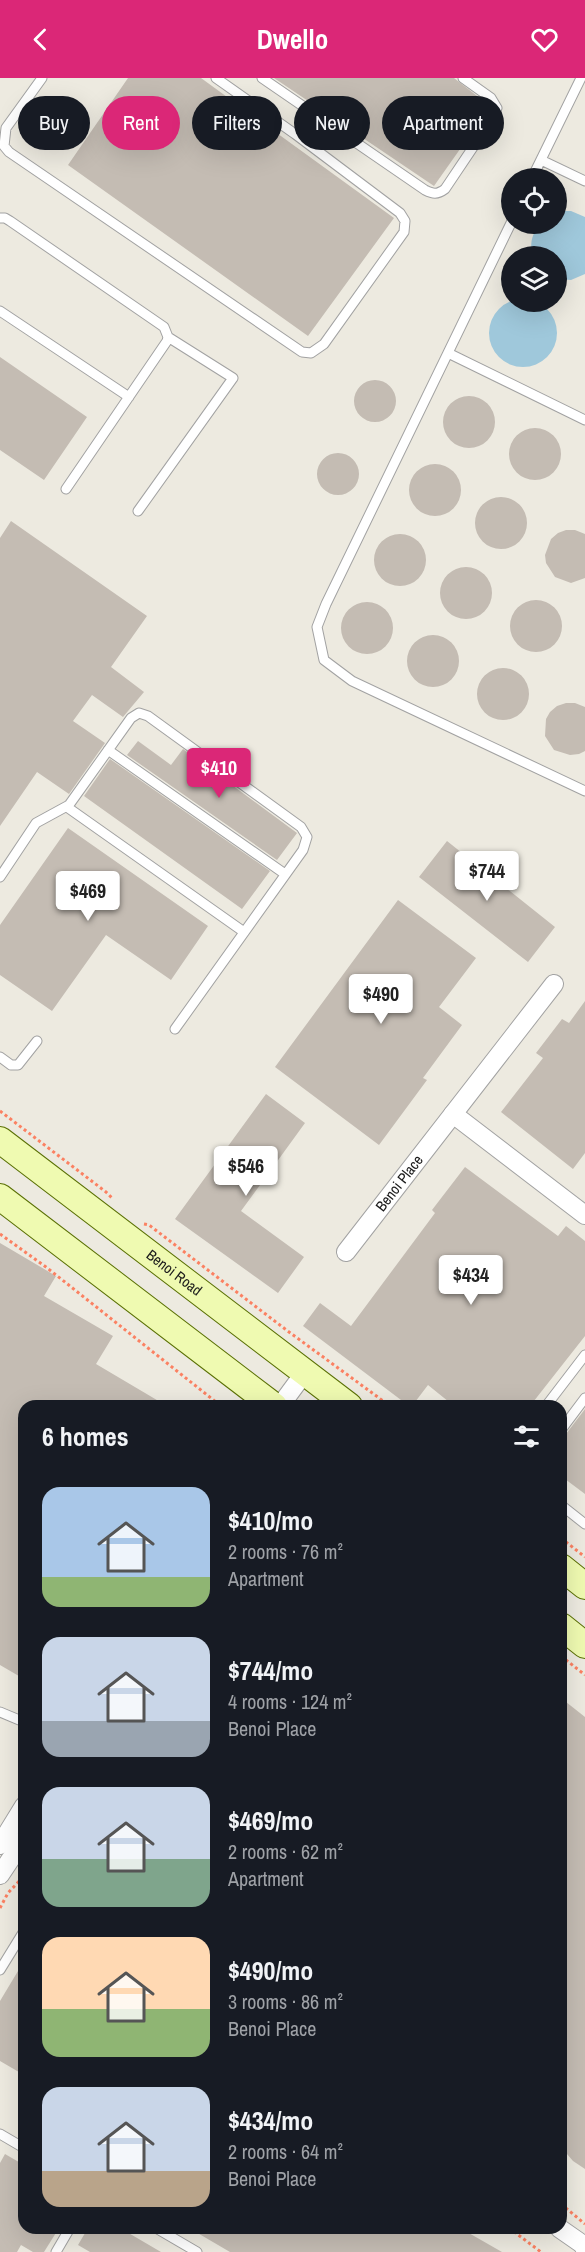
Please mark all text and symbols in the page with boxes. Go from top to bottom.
text: Dwello [257,21,328,57]
icon: back [24,23,57,56]
icon: heart [528,23,561,56]
chip: Buy [18,96,90,150]
chip: Rent [102,96,180,150]
chip: Filters [192,96,282,150]
chip: New [294,96,370,150]
chip: Apartment [382,96,504,150]
map controls [501,168,567,312]
button: locate [501,168,567,234]
button: layers [501,246,567,312]
pin: $410 [183,748,255,799]
text: $410 [201,754,237,781]
pin: $744 [451,851,523,902]
text: $744 [469,857,505,884]
pin: $469 [52,871,124,922]
text: $469 [70,877,106,904]
pin: $490 [345,974,417,1025]
text: $490 [363,980,399,1007]
pin: $546 [210,1146,282,1197]
street label: Benoi Place [370,1150,428,1216]
text: $546 [228,1152,264,1179]
street label: Benoi Road [142,1244,207,1300]
pin: $434 [435,1255,507,1306]
text: $434 [453,1261,489,1288]
text: 6 homes [42,1419,129,1454]
icon: filters [510,1420,543,1453]
text: $410/mo [228,1503,313,1538]
icon: home [90,1511,162,1583]
text: 2 rooms · 76 m² [228,1538,343,1565]
text: Apartment [228,1565,304,1592]
text: $744/mo [228,1653,313,1688]
icon: home [90,1661,162,1733]
text: 4 rooms · 124 m² [228,1688,352,1715]
text: Benoi Place [228,1715,316,1742]
text: $469/mo [228,1803,313,1838]
icon: home [90,1811,162,1883]
text: 2 rooms · 62 m² [228,1838,343,1865]
text: Apartment [228,1865,304,1892]
text: $490/mo [228,1953,313,1988]
icon: home [90,1961,162,2033]
text: 3 rooms · 86 m² [228,1988,343,2015]
text: Benoi Place [228,2015,316,2042]
text: $434/mo [228,2103,313,2138]
icon: home [90,2111,162,2183]
text: 2 rooms · 64 m² [228,2138,343,2165]
text: Benoi Place [228,2165,316,2192]

